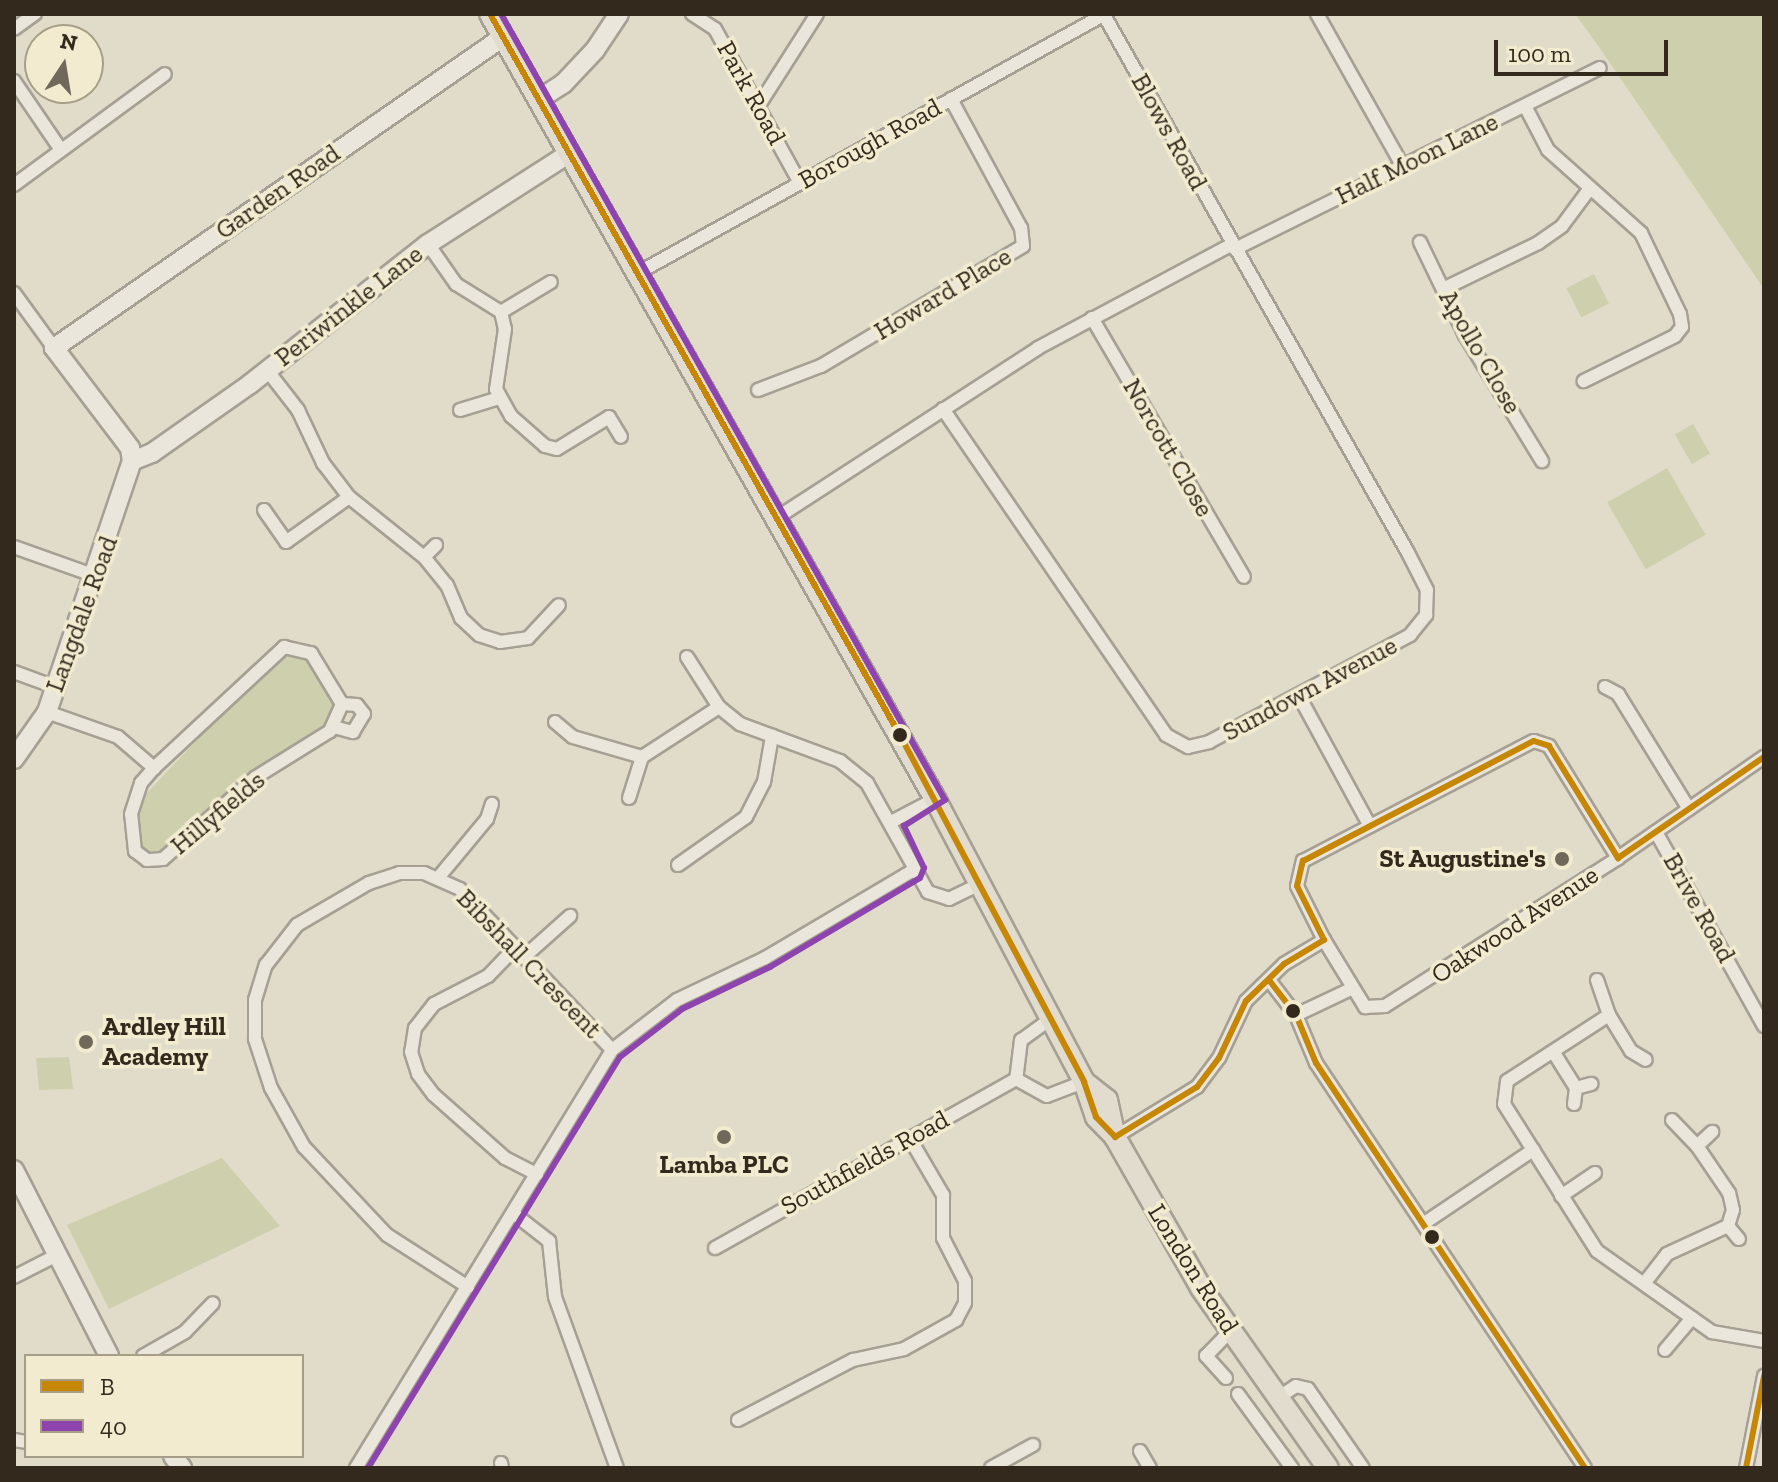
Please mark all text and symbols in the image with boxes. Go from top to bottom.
north arrow [24,24,104,104]
scale bar [1498,24,1672,74]
text: N [58,27,80,57]
street label: Park Road [710,36,792,150]
text: 100 m [1508,39,1571,68]
street label: Blows Road [1124,68,1214,196]
street label: Borough Road [793,92,947,196]
street label: Half Moon Lane [1331,106,1503,212]
street label: Garden Road [210,138,346,246]
street label: Periwinkle Lane [269,239,429,373]
street label: Howard Place [869,241,1017,347]
street label: Apollo Close [1432,284,1528,420]
street label: Norcott Close [1116,373,1220,523]
street label: Langdale Road [39,532,125,696]
street label: Sundown Avenue [1217,630,1403,748]
unlabelled marker [892,727,908,743]
street label: Hillyfields [165,765,271,861]
place label: St Augustine's [1379,843,1546,875]
street label: Brive Road [1656,848,1742,968]
marker: St Augustine's [1553,850,1571,868]
street label: Oakwood Avenue [1425,859,1605,991]
street label: Bibshall Crescent [450,883,608,1045]
unlabelled marker [1285,1003,1301,1019]
place label: Ardley Hill Academy [102,1011,227,1072]
marker: Ardley Hill Academy [77,1033,95,1051]
street label: Southfields Road [775,1104,955,1222]
marker: Lamba PLC [715,1128,733,1146]
place label: Lamba PLC [659,1149,789,1181]
street label: London Road [1141,1199,1245,1339]
unlabelled marker [1424,1229,1440,1245]
legend [24,1354,304,1458]
text: B [100,1372,115,1401]
text: 40 [100,1412,127,1441]

